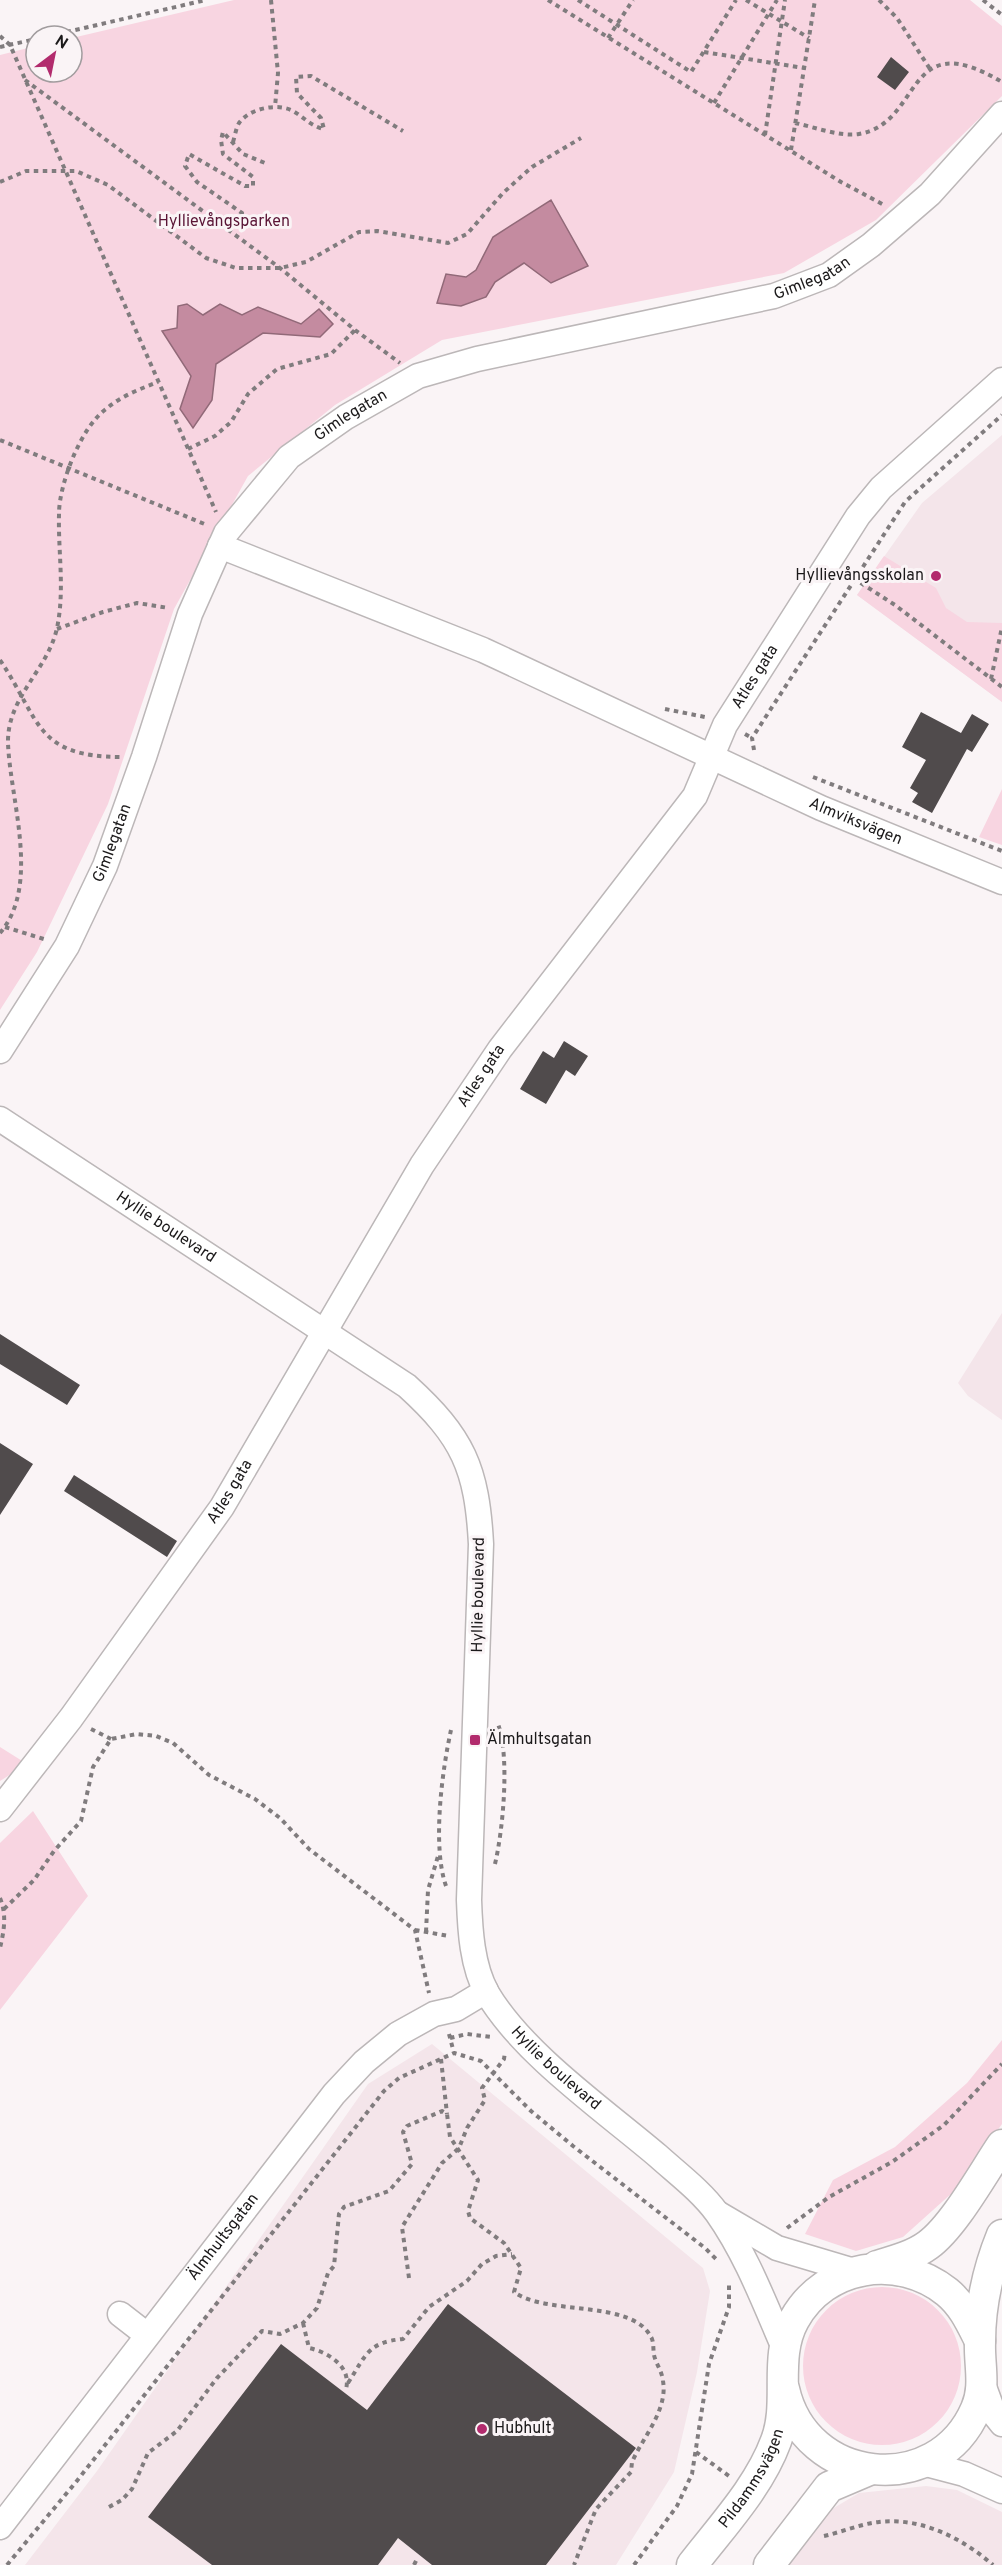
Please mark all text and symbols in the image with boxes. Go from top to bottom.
north arrow [24,24,84,84]
text: N [51,31,71,55]
park label: Hyllievångsparken [158,212,290,232]
street label: Gimlegatan [771,253,855,305]
street label: Gimlegatan [310,385,391,446]
place label: Hyllievångsskolan [795,566,924,586]
marker: Hyllievångsskolan [929,569,943,583]
street label: Atles gata [728,641,783,713]
street label: Almviksvägen [805,794,905,850]
street label: Gimlegatan [88,801,136,886]
street label: Atles gata [453,1041,510,1112]
street label: Hyllie boulevard [112,1188,219,1268]
street label: Atles gata [203,1456,257,1528]
street label: Hyllie boulevard [468,1537,490,1653]
place label: Älmhultsgatan [487,1729,592,1750]
marker: Älmhultsgatan [468,1733,482,1747]
street label: Hyllie boulevard [506,2022,605,2115]
street label: Älmhultsgatan [183,2190,264,2285]
place label: Hubhult [494,2419,551,2439]
marker: Hubhult [475,2422,489,2436]
street label: Pildammsvägen [715,2426,789,2533]

